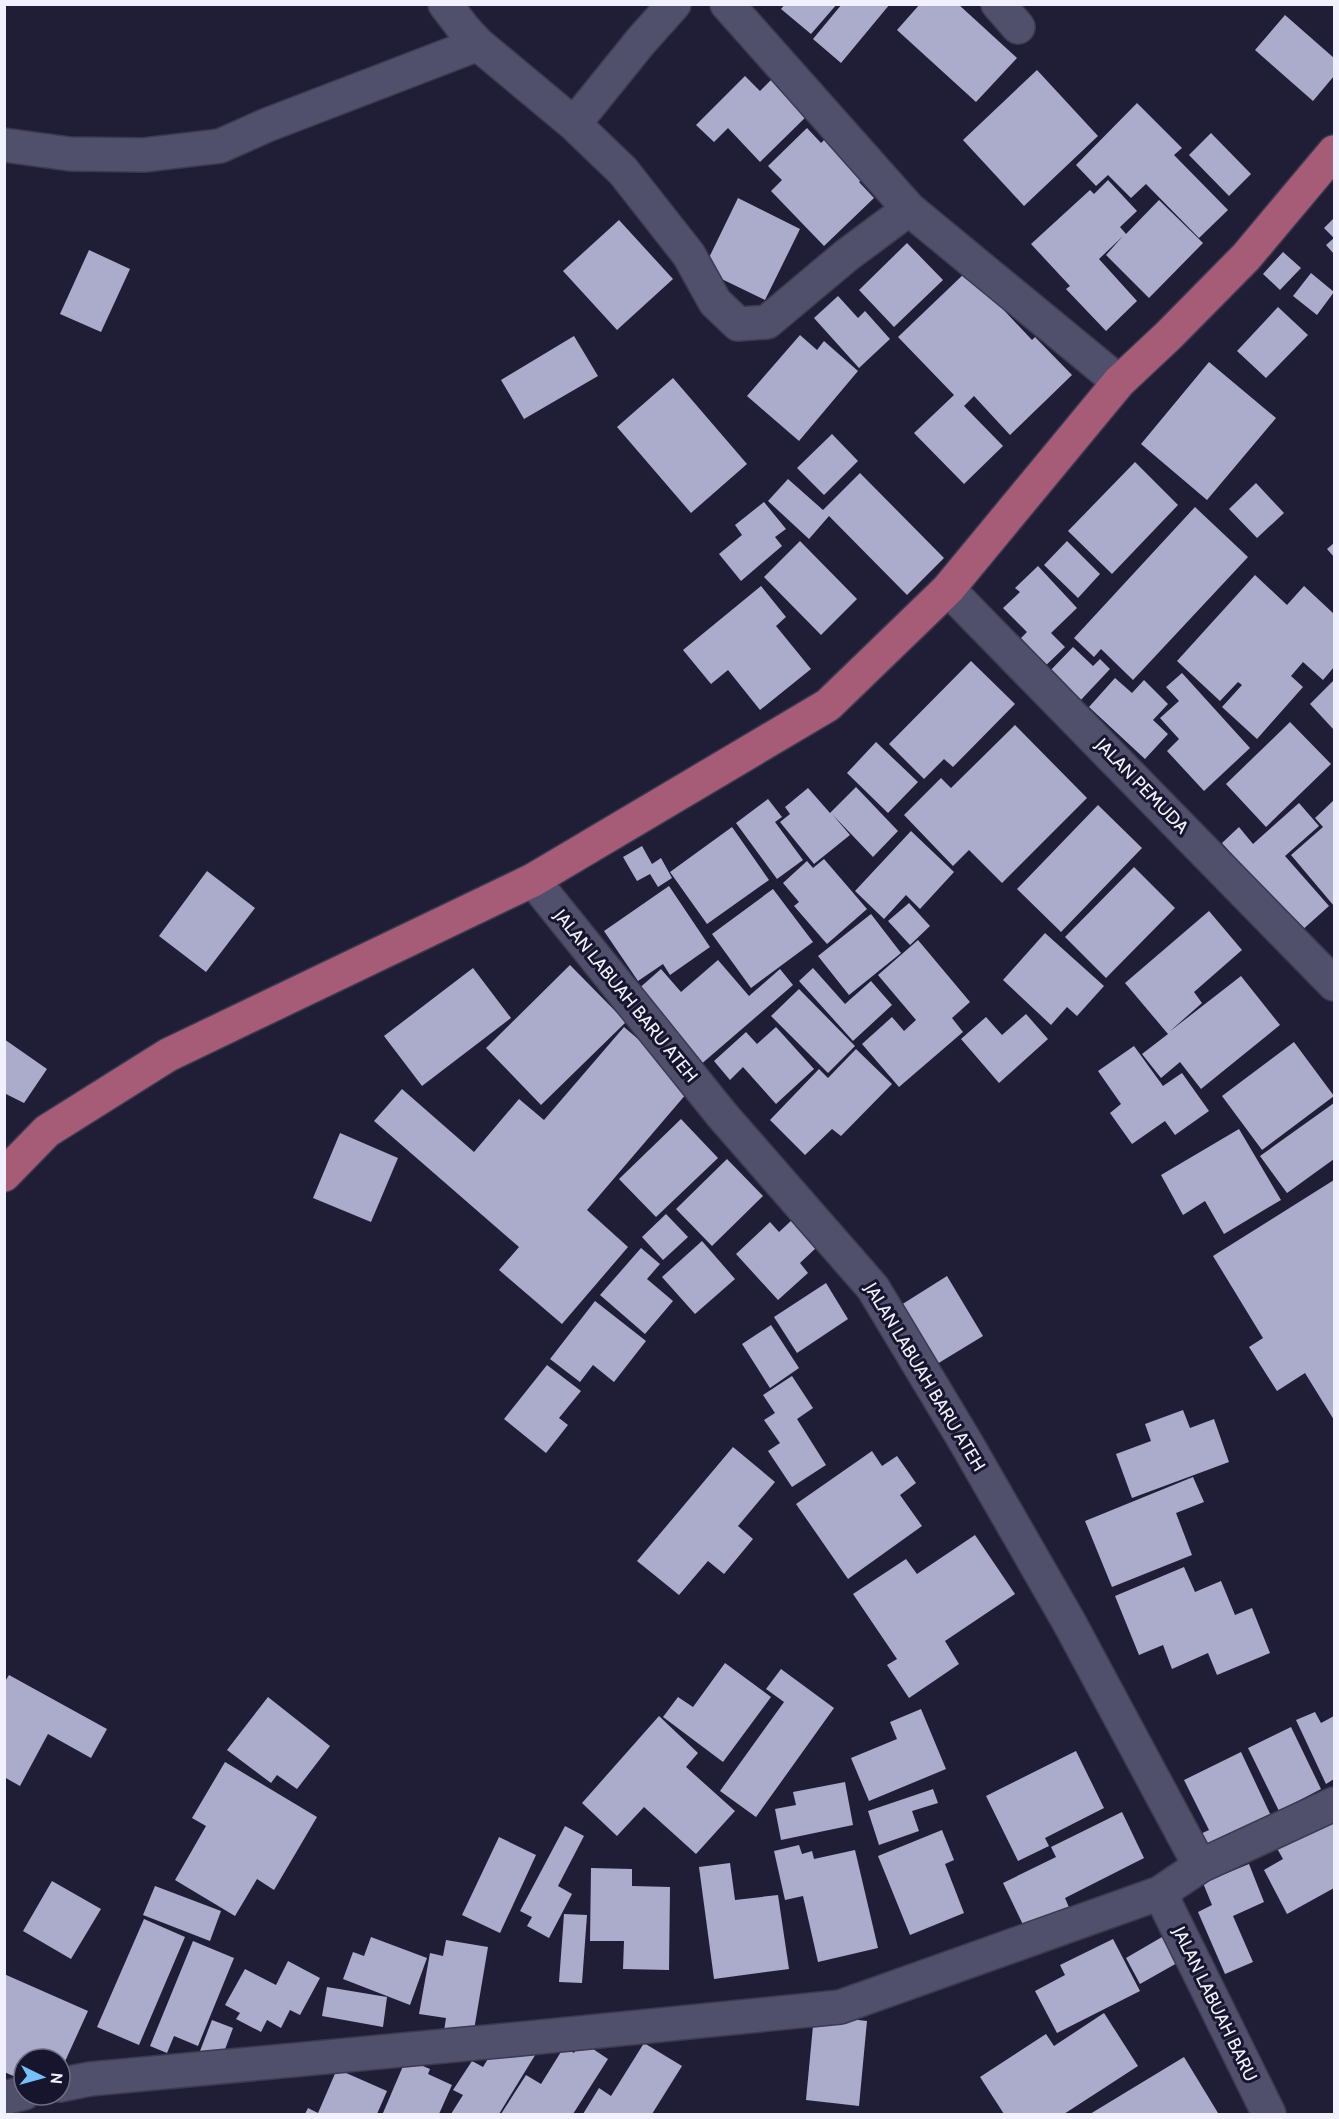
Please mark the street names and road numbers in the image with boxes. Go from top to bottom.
street label: JALAN PEMUDA [1090,733,1193,838]
street label: JALAN LABUAH BARU ATEH [549,904,703,1087]
street label: JALAN LABUAH BARU ATEH [859,1278,990,1475]
street label: JALAN LABUAH BARU [1167,1922,1262,2085]

